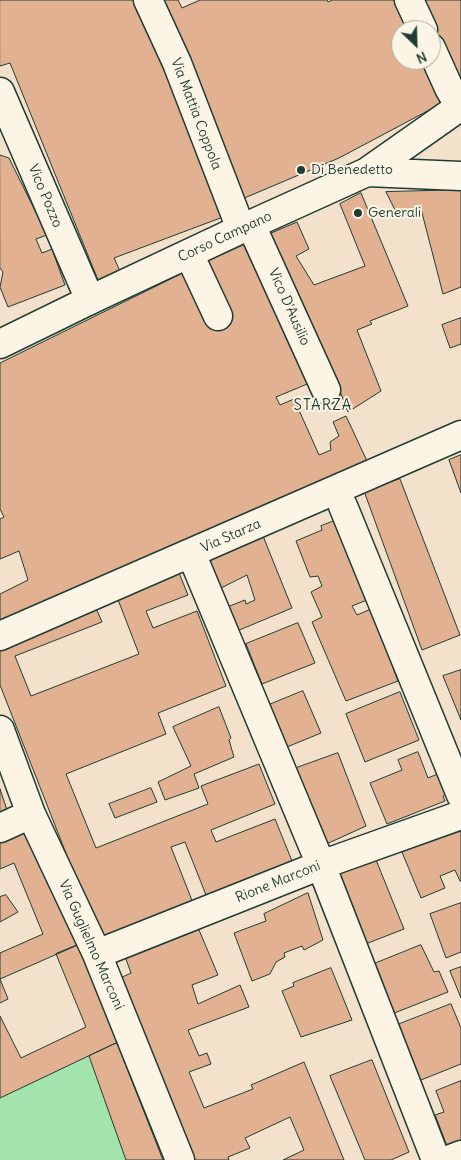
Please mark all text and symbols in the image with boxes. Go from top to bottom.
north arrow [391,20,441,70]
text: N [414,48,430,68]
street label: Via Mattia Coppola [167,56,225,172]
street label: Vico Pozzo [24,162,66,230]
place label: Di Benedetto [311,162,393,178]
marker: Di Benedetto [295,164,307,176]
place label: Generali [368,205,421,221]
marker: Generali [352,207,364,219]
street label: Corso Campano [175,208,275,266]
street label: Vico D'Ausilio [264,266,314,348]
district label: STARZA [293,397,353,415]
street label: Via Starza [198,515,264,557]
street label: Rione Marconi [233,857,323,907]
street label: Via Guglielmo Marconi [55,877,127,1013]

